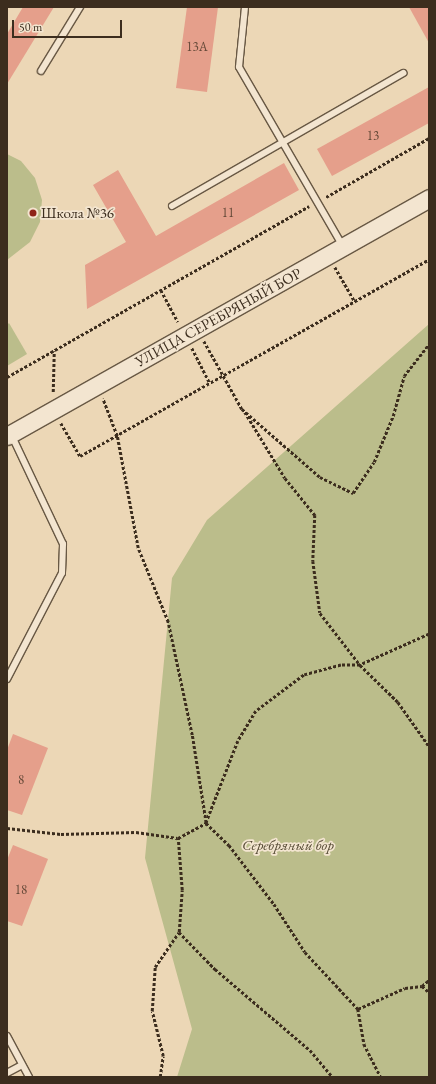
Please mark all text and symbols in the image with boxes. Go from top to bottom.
scale bar [14,12,124,38]
text: 50 m [19,19,42,35]
house number: 13А [186,39,208,55]
house number: 13 [367,128,379,144]
place label: Школа №36 [41,204,114,222]
house number: 11 [222,205,234,221]
marker: Школа №36 [28,208,38,218]
street label: УЛИЦА СЕРЕБРЯНЫЙ БОР [132,264,304,370]
house number: 8 [18,772,24,788]
park label: Серебряный бор [242,836,334,854]
house number: 18 [15,882,27,898]

